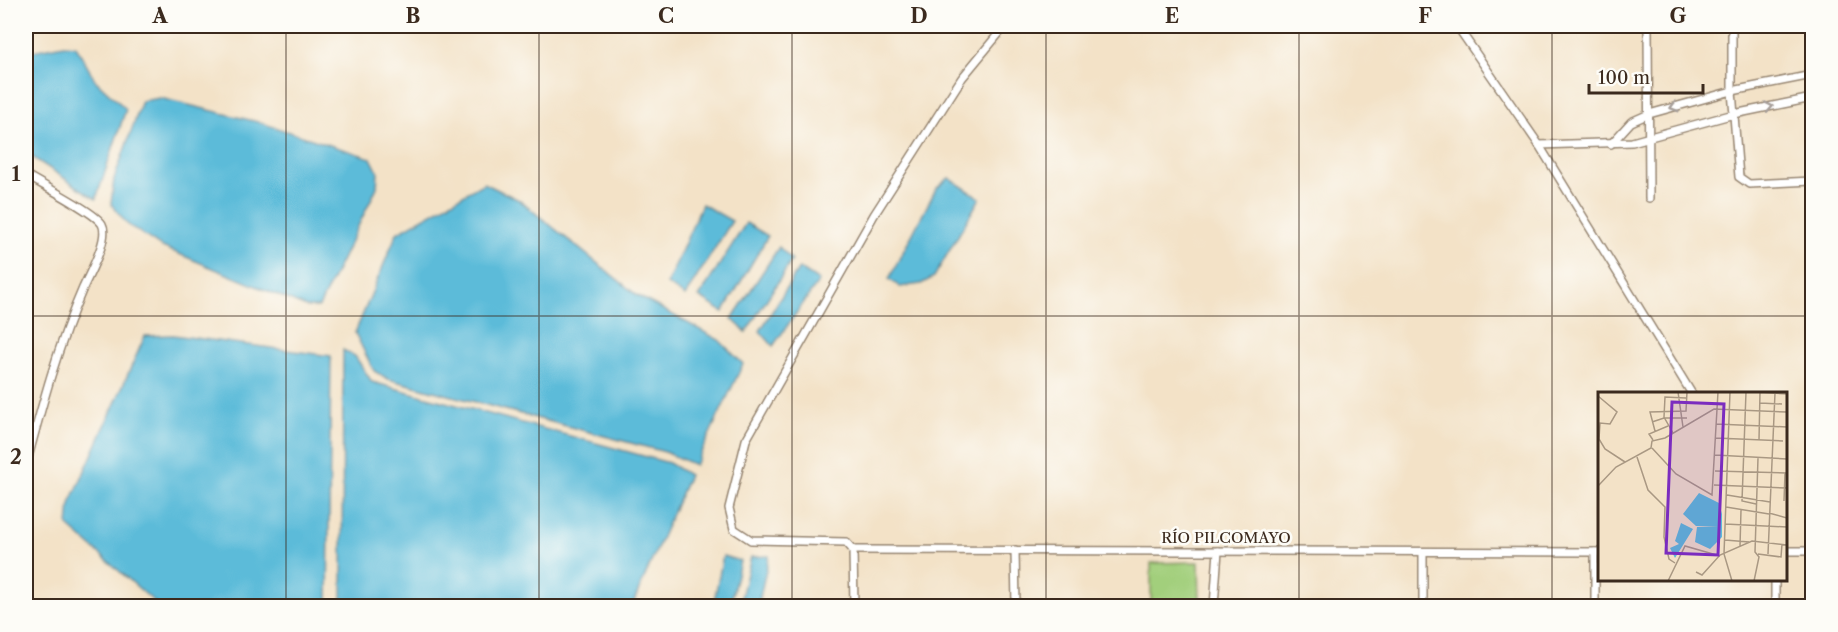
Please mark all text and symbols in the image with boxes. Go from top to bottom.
text: A [151,4,168,28]
text: B [406,4,421,28]
text: C [658,4,674,28]
text: D [910,4,928,28]
text: E [1165,4,1179,28]
text: F [1418,4,1432,28]
text: G [1670,4,1687,28]
scale bar [1589,57,1703,95]
text: 100 m [1598,67,1650,89]
one-way arrow [1669,100,1679,113]
one-way arrow [1764,101,1774,114]
text: 1 [12,162,21,186]
inset map [1598,392,1787,581]
text: 2 [10,445,22,469]
street label: RÍO PILCOMAYO [1161,528,1291,547]

